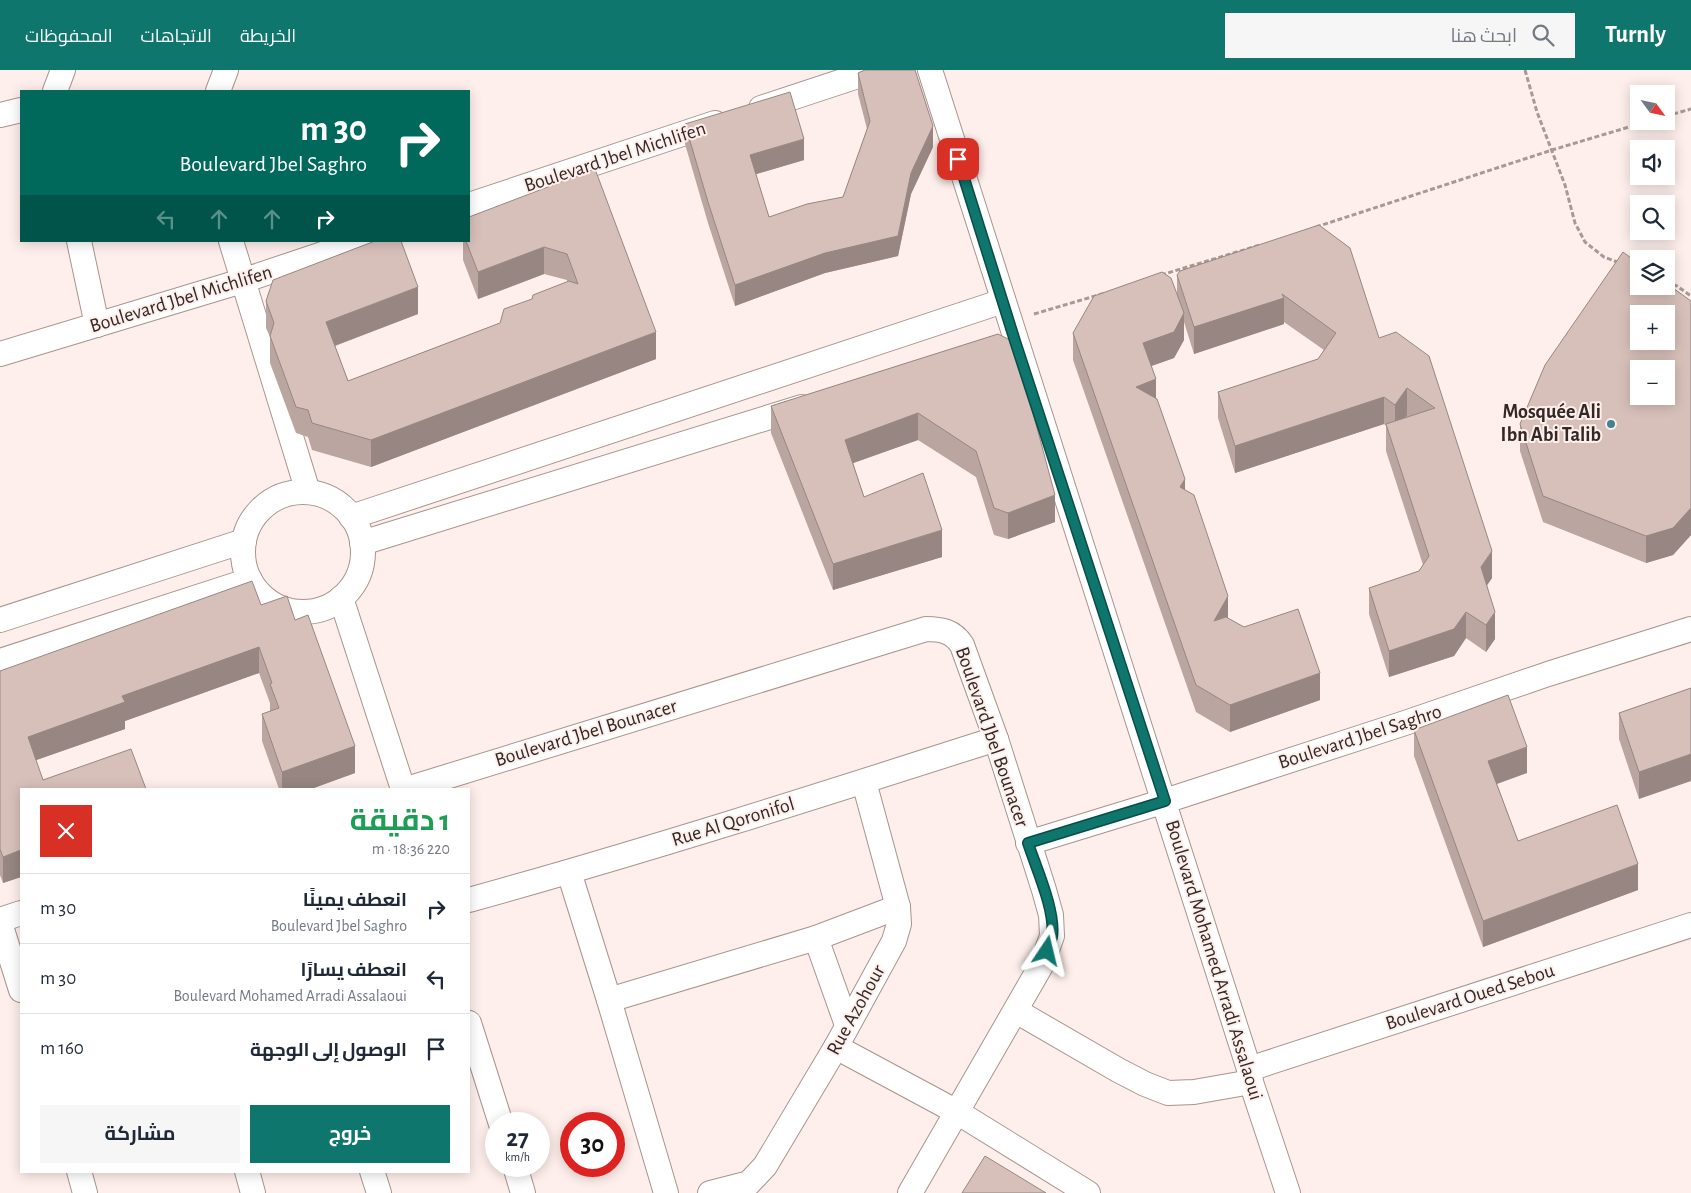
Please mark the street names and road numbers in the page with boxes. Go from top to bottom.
street label: Boulevard Jbel Michlifen [522,118,708,196]
street label: Boulevard Jbel Michlifen [87,262,275,336]
street label: Boulevard Jbel Bounacer [952,644,1032,830]
street label: Boulevard Jbel Bounacer [493,696,680,770]
street label: Boulevard Jbel Saghro [1276,701,1444,773]
street label: Rue Al Qoronifol [669,794,797,850]
street label: Boulevard Mohamed Arradi Assalaoui [1162,817,1266,1103]
street label: Boulevard Oued Sebou [1383,960,1557,1034]
street label: Rue Azohour [823,961,889,1058]

